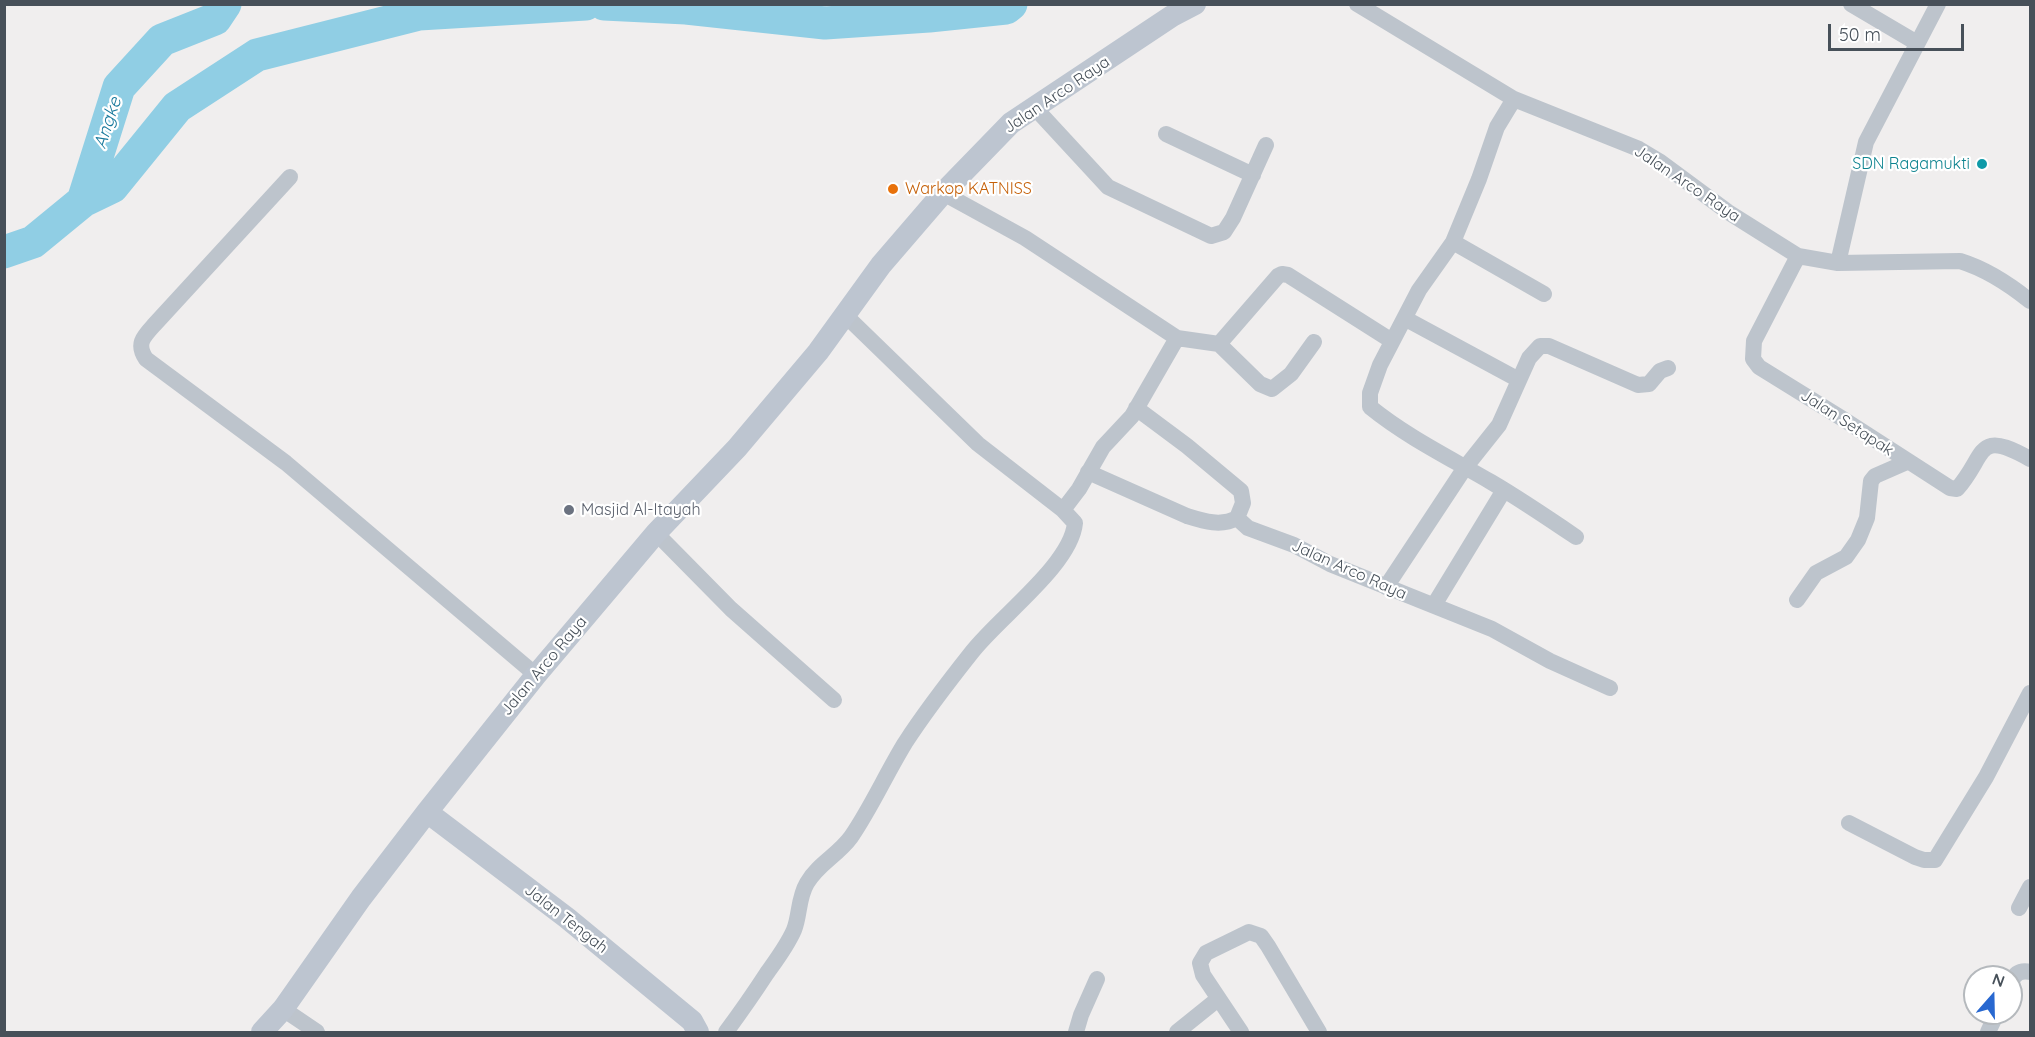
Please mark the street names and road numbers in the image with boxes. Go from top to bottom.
street label: Jalan Arco Raya [1000,52,1114,138]
street label: Jalan Arco Raya [1630,141,1744,227]
street label: Jalan Setapak [1797,386,1897,460]
street label: Jalan Arco Raya [1289,536,1409,604]
street label: Jalan Arco Raya [497,612,591,720]
street label: Jalan Tengah [520,880,612,958]

